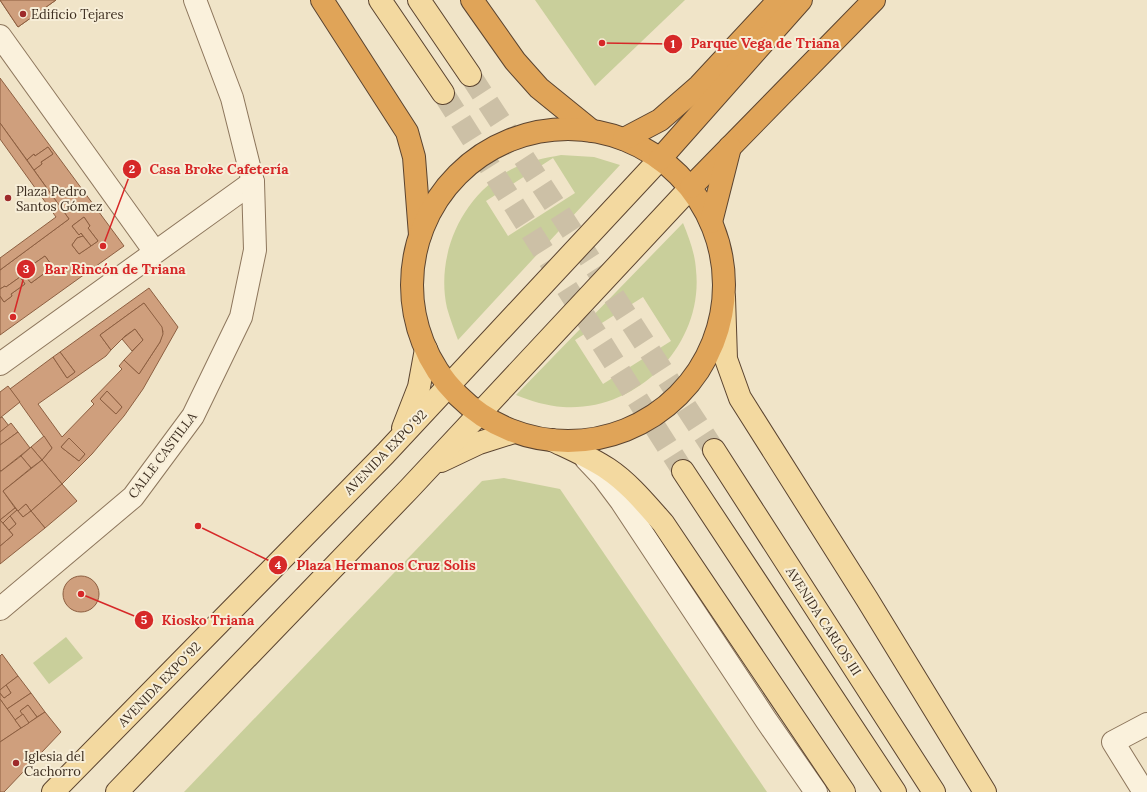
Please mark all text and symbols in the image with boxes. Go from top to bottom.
place label: Edificio Tejares [31,6,124,23]
marker: Edificio Tejares [18,9,28,19]
callout: Parque Vega de Triana [663,31,848,57]
text: Parque Vega de Triana [690,34,840,52]
text: 1 [671,36,676,51]
callout: Casa Broke Cafetería [122,156,297,182]
text: Casa Broke Cafetería [149,160,289,178]
text: 2 [129,161,135,176]
place label: Plaza Pedro Santos Gómez [16,183,103,215]
marker: Plaza Pedro Santos Gómez [3,193,13,203]
callout: Bar Rincón de Triana [16,256,194,282]
text: Bar Rincón de Triana [44,260,186,278]
text: 3 [23,261,30,276]
street label: AVENIDA EXPO´92 [340,406,430,499]
street label: CALLE CASTILLA [124,408,201,502]
callout: Plaza Hermanos Cruz Solis [268,552,483,578]
text: Plaza Hermanos Cruz Solis [296,556,476,574]
text: 4 [275,557,282,572]
street label: AVENIDA CARLOS III [782,563,865,679]
callout: Kiosko Triana [134,607,262,633]
text: Kiosko Triana [162,611,255,629]
text: 5 [141,612,148,627]
street label: AVENIDA EXPO´92 [114,638,204,731]
place label: Iglesia del Cachorro [24,748,85,780]
marker: Iglesia del Cachorro [11,758,21,768]

